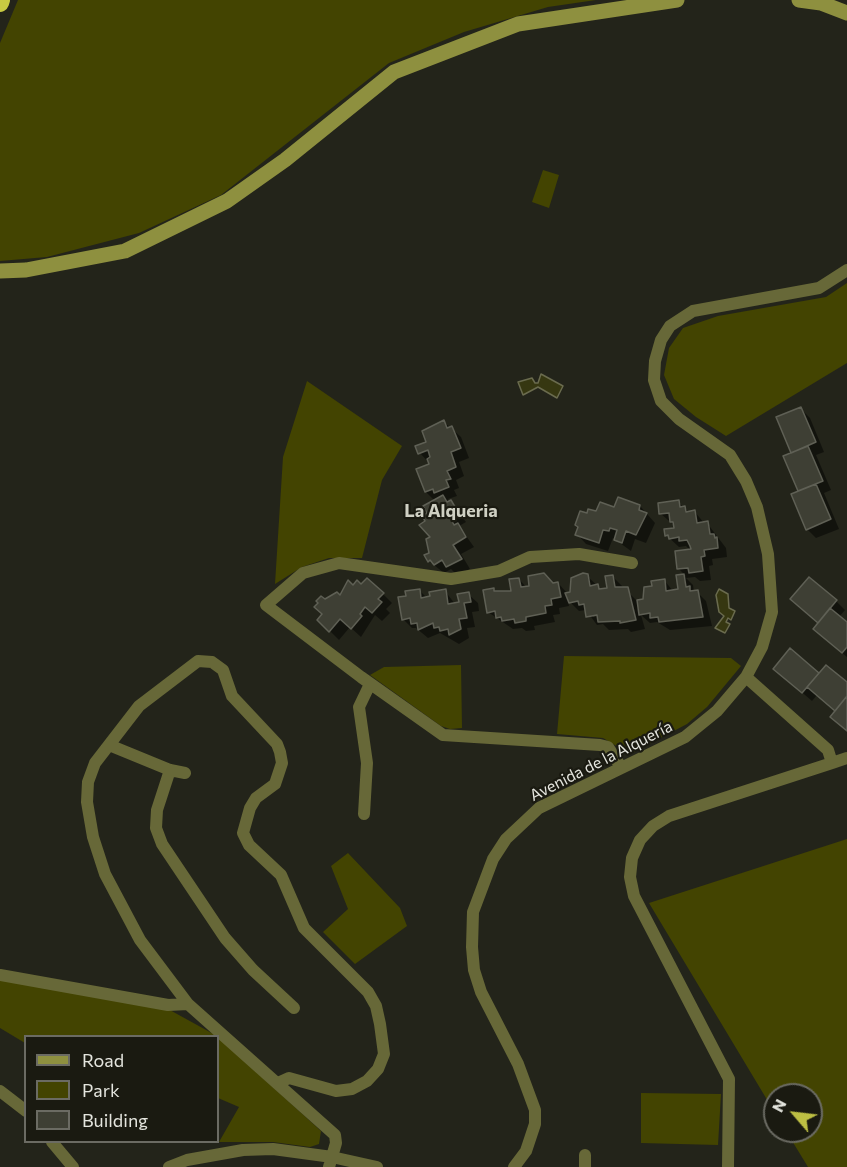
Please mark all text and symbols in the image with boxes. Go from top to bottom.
district label: La Alqueria [404,500,498,522]
street label: Avenida de la Alquería [526,717,676,805]
legend [24,1035,219,1143]
text: Road [82,1049,124,1071]
text: Park [82,1079,120,1101]
north arrow [763,1083,823,1143]
text: N [767,1095,790,1115]
text: Building [82,1109,148,1131]

